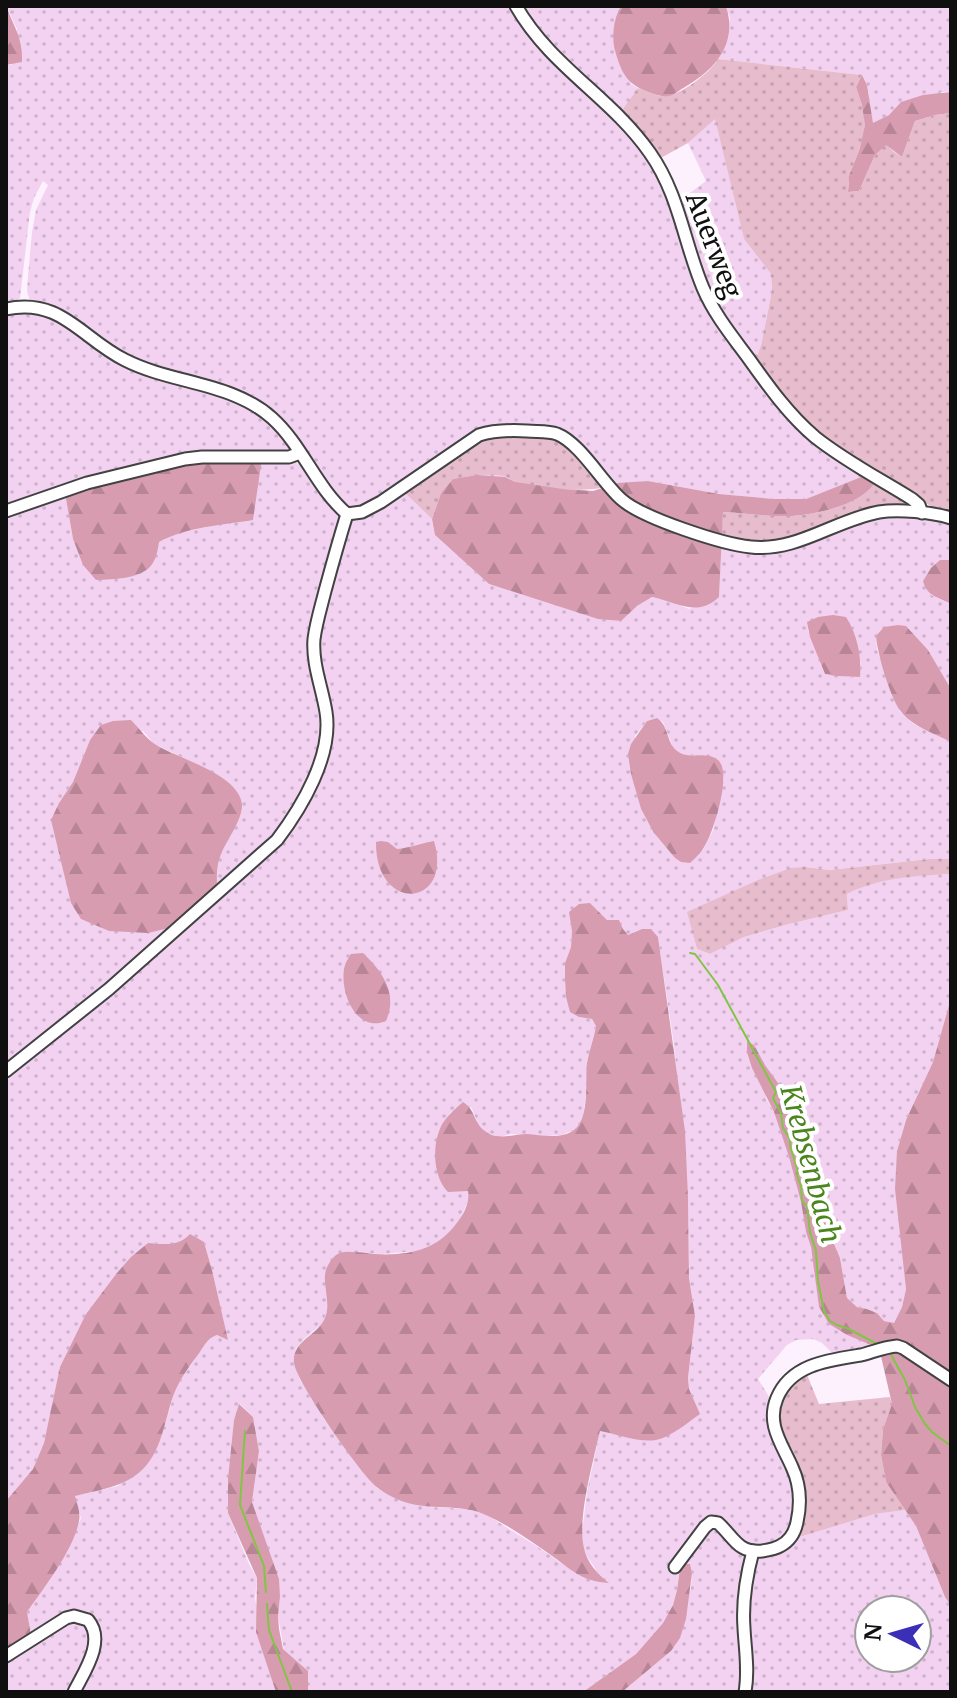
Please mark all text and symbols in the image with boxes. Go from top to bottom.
street label: Auerweg [678,186,749,303]
water label: Krebsenbach [772,1080,849,1247]
north arrow [853,1594,933,1674]
text: N [858,1622,888,1642]

